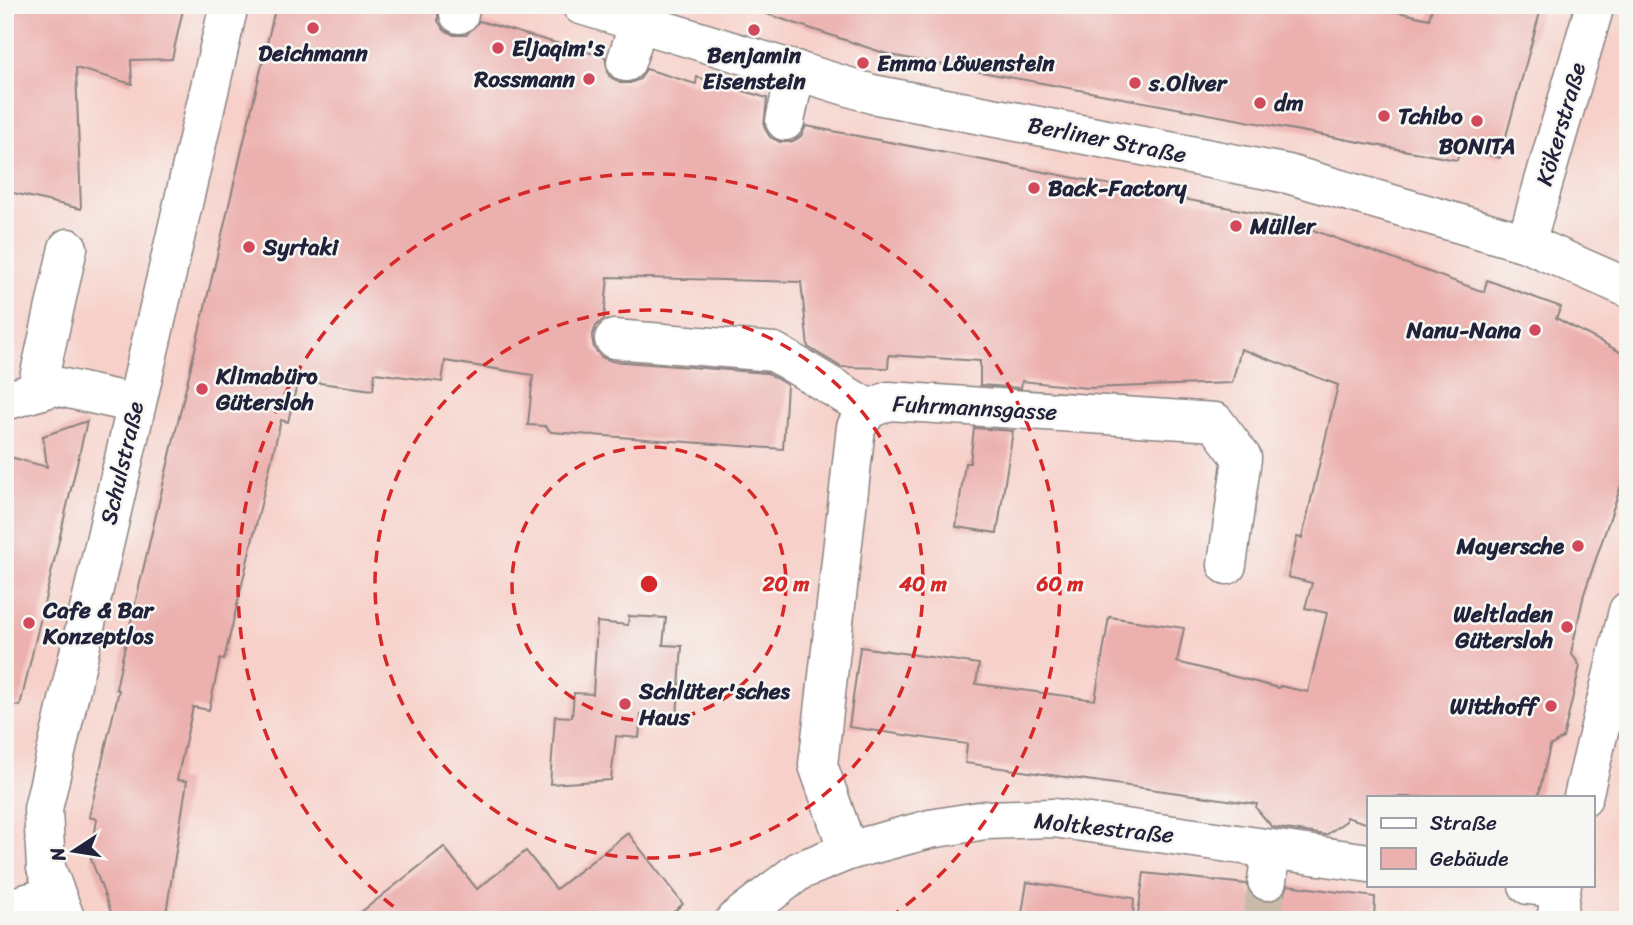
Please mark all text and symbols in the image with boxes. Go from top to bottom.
marker: Deichmann [305,20,321,36]
marker: Benjamin Eisenstein [746,22,762,38]
place label: Eljaqim's [512,28,605,69]
place label: Deichmann [258,33,368,74]
place label: Benjamin Eisenstein [702,35,806,102]
marker: Eljaqim's [490,40,506,56]
place label: Emma Löwenstein [877,43,1055,84]
marker: Emma Löwenstein [855,55,871,71]
street label: Kökerstraße [1524,58,1598,190]
place label: Rossmann [473,59,576,100]
place label: s.Oliver [1148,63,1229,104]
marker: Rossmann [581,71,597,87]
marker: s.Oliver [1127,75,1143,91]
place label: dm [1274,83,1304,124]
marker: dm [1252,95,1268,111]
place label: Tchibo [1398,96,1463,137]
street label: Berliner Straße [1024,105,1190,175]
marker: Tchibo [1376,108,1392,124]
marker: BONITA [1469,113,1485,129]
place label: BONITA [1439,126,1515,167]
place label: Back-Factory [1048,168,1188,209]
marker: Back-Factory [1026,180,1042,196]
place label: Müller [1249,206,1317,247]
marker: Müller [1228,218,1244,234]
place label: Syrtaki [262,227,340,268]
marker: Syrtaki [241,239,257,255]
place label: Nanu-Nana [1405,310,1521,351]
marker: Nanu-Nana [1527,322,1543,338]
place label: Klimabüro Gütersloh [215,356,318,423]
marker: Klimabüro Gütersloh [194,381,210,397]
street label: Fuhrmannsgasse [892,383,1059,433]
street label: Schulstraße [88,397,156,529]
place label: Mayersche [1455,526,1565,567]
marker: Mayersche [1570,538,1586,554]
text: 20 m [762,565,810,603]
text: 40 m [898,565,948,603]
text: 60 m [1036,565,1084,603]
centre of rings [637,572,661,596]
place label: Cafe & Bar Konzeptlos [42,590,156,657]
place label: Weltladen Gütersloh [1453,594,1554,661]
marker: Cafe & Bar Konzeptlos [21,615,37,631]
marker: Weltladen Gütersloh [1559,619,1575,635]
place label: Schlüter'sches Haus [638,671,791,738]
place label: Witthoff [1450,686,1541,727]
marker: Schlüter'sches Haus [617,696,633,712]
marker: Witthoff [1543,698,1559,714]
legend [1367,796,1594,886]
street label: Moltkestraße [1032,800,1176,856]
text: Straße [1430,804,1497,842]
north arrow [38,816,108,886]
text: Gebäude [1430,840,1508,878]
text: N [40,844,76,865]

